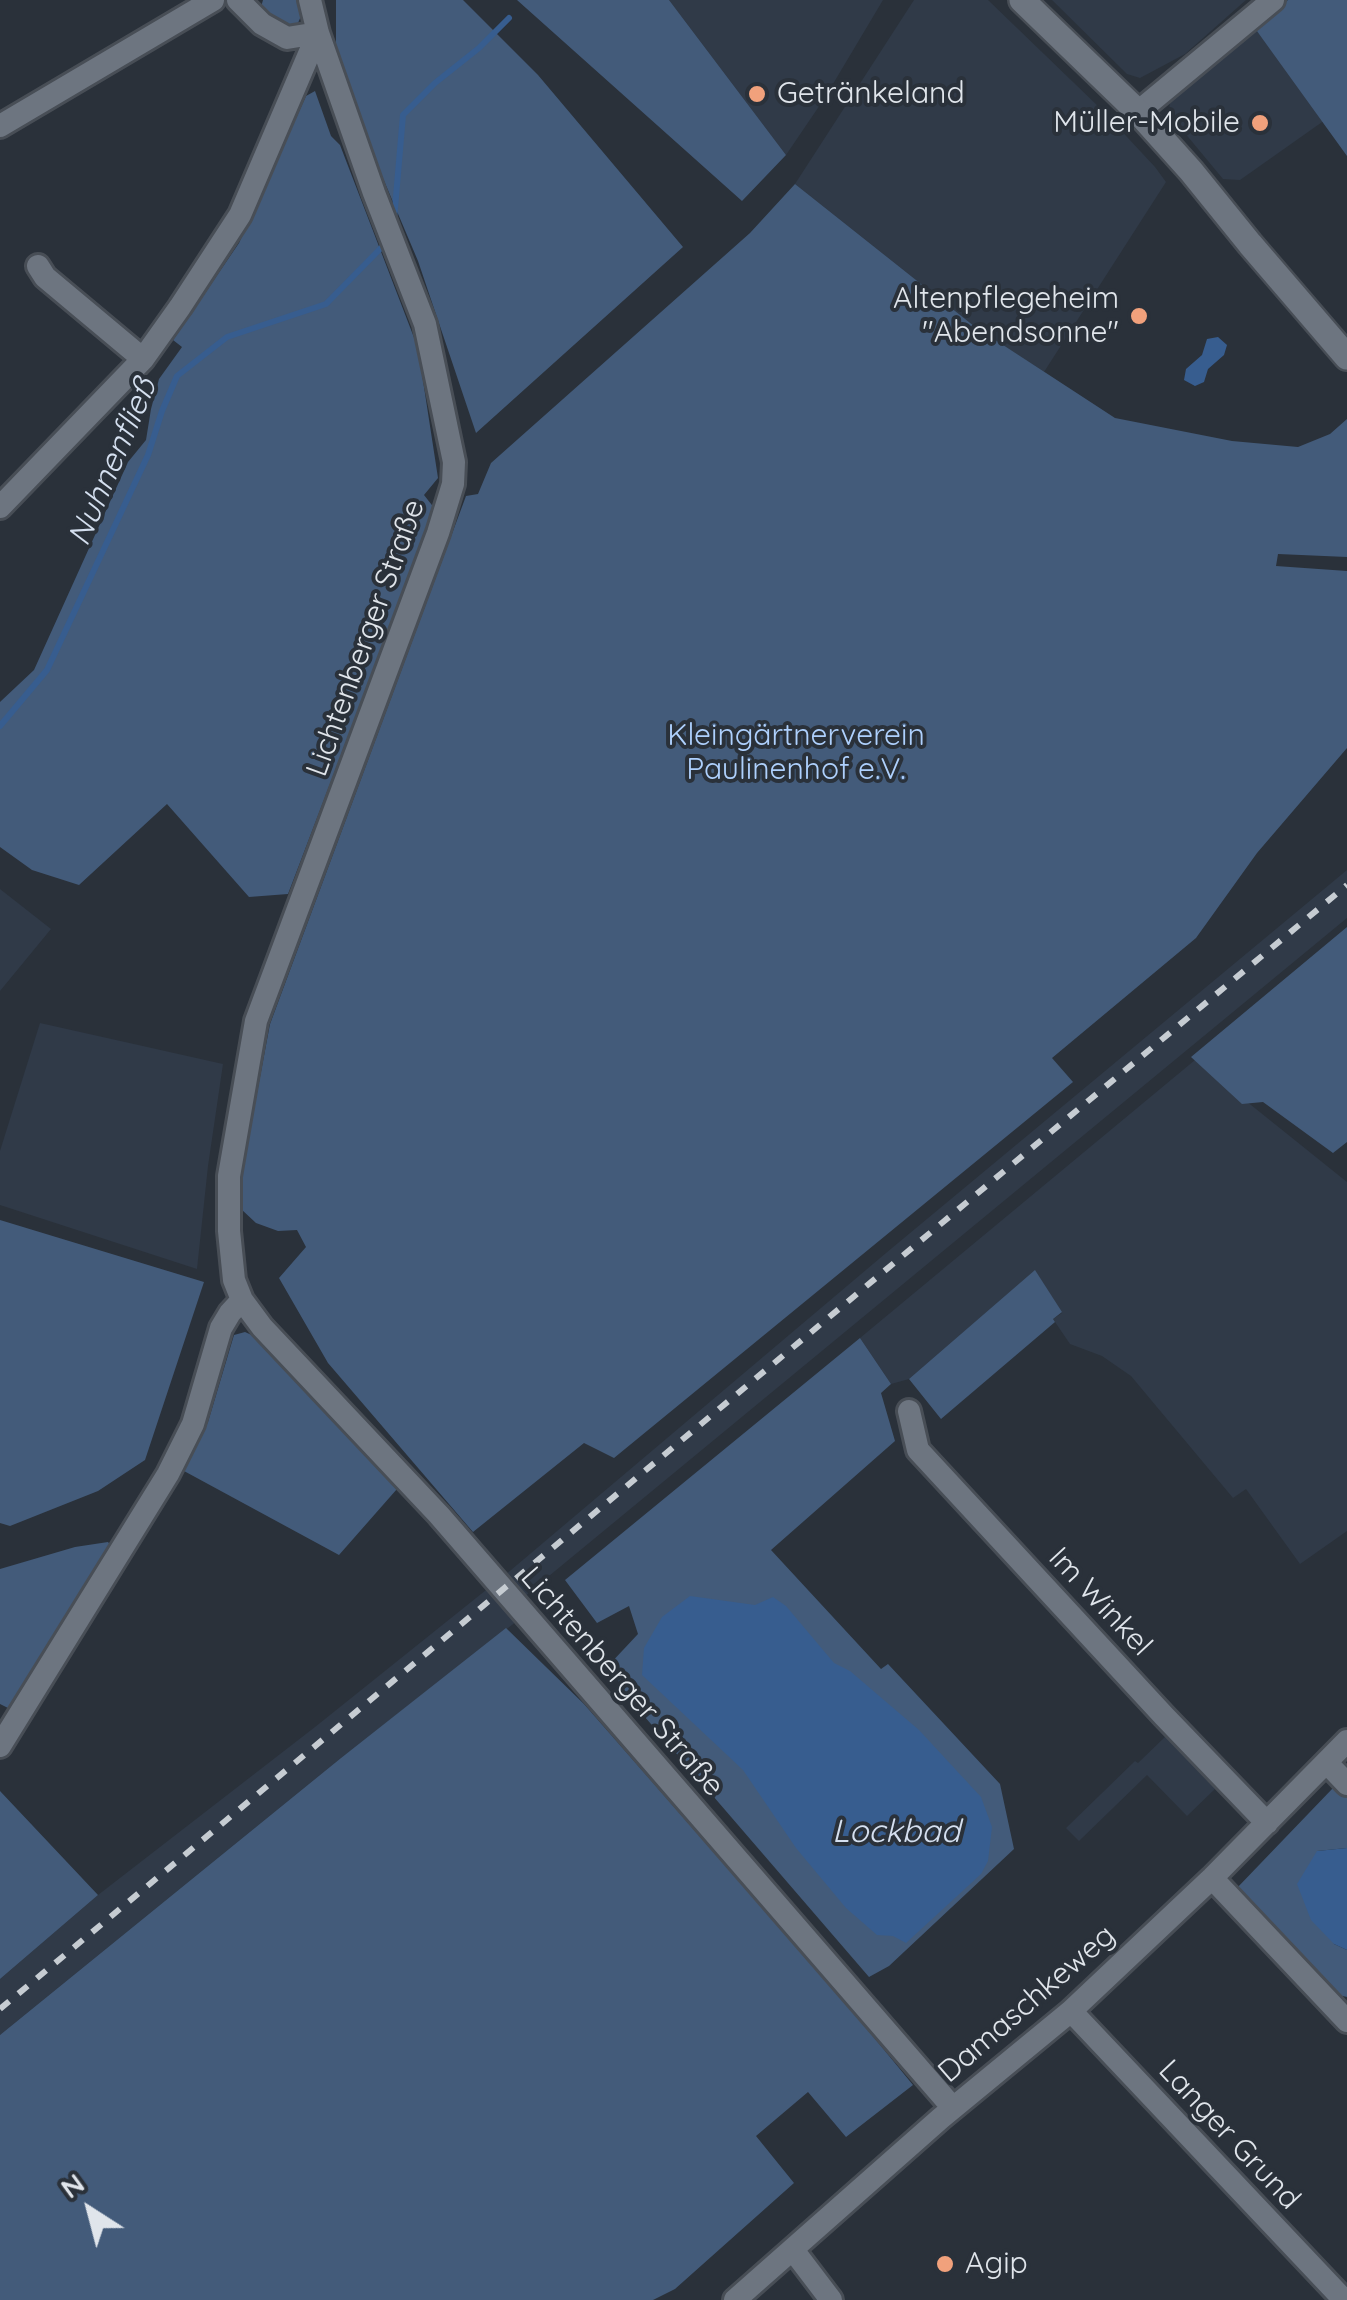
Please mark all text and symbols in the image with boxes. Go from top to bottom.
place label: Getränkeland [777,76,965,112]
marker: Getränkeland [746,83,768,105]
place label: Müller-Mobile [1053,105,1240,141]
marker: Müller-Mobile [1249,112,1271,134]
place label: Altenpflegeheim "Abendsonne" [893,281,1119,352]
marker: Altenpflegeheim "Abendsonne" [1128,305,1150,327]
water label: Nuhnenfließ [61,373,165,551]
street label: Lichtenberger Straße [299,495,433,781]
park label: Kleingärtnerverein Paulinenhof e.V. [667,718,925,788]
street label: Im Winkel [1041,1540,1159,1664]
street label: Lichtenberger Straße [513,1560,731,1804]
water label: Lockbad [832,1813,960,1851]
street label: Damaschkeweg [931,1917,1123,2091]
street label: Langer Grund [1151,2053,1307,2217]
north arrow [40,2160,140,2260]
text: N [53,2165,91,2206]
place label: Agip [965,2246,1028,2282]
marker: Agip [934,2253,956,2275]

